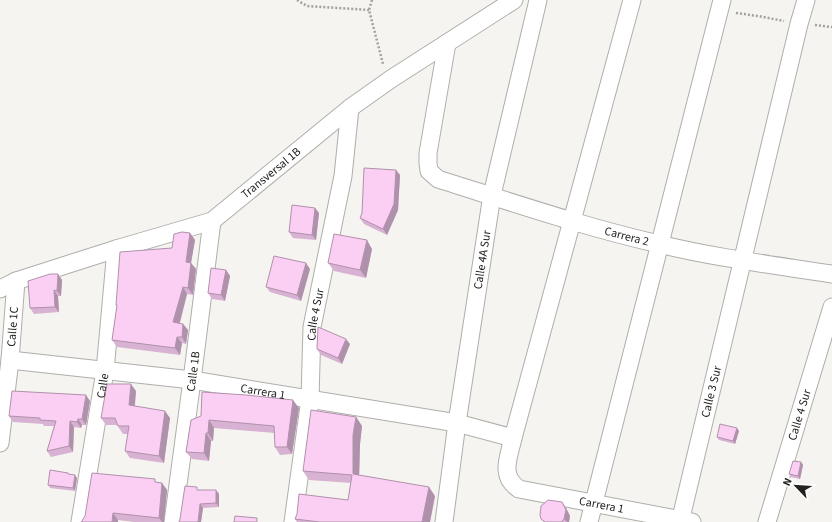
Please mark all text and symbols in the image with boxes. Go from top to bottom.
street label: Transversal 1B [238,144,305,203]
street label: Carrera 2 [602,223,651,250]
street label: Calle 4A Sur [470,228,496,291]
street label: Calle 4 Sur [304,286,329,341]
street label: Calle 1C [3,306,23,347]
street label: Calle 1B [183,350,205,393]
street label: Calle 3 Sur [697,363,726,419]
street label: Calle [93,372,113,400]
street label: Carrera 1 [239,380,287,404]
street label: Calle 4 Sur [784,386,816,443]
north arrow [776,466,816,506]
text: N [779,475,796,488]
street label: Carrera 1 [578,493,625,518]

